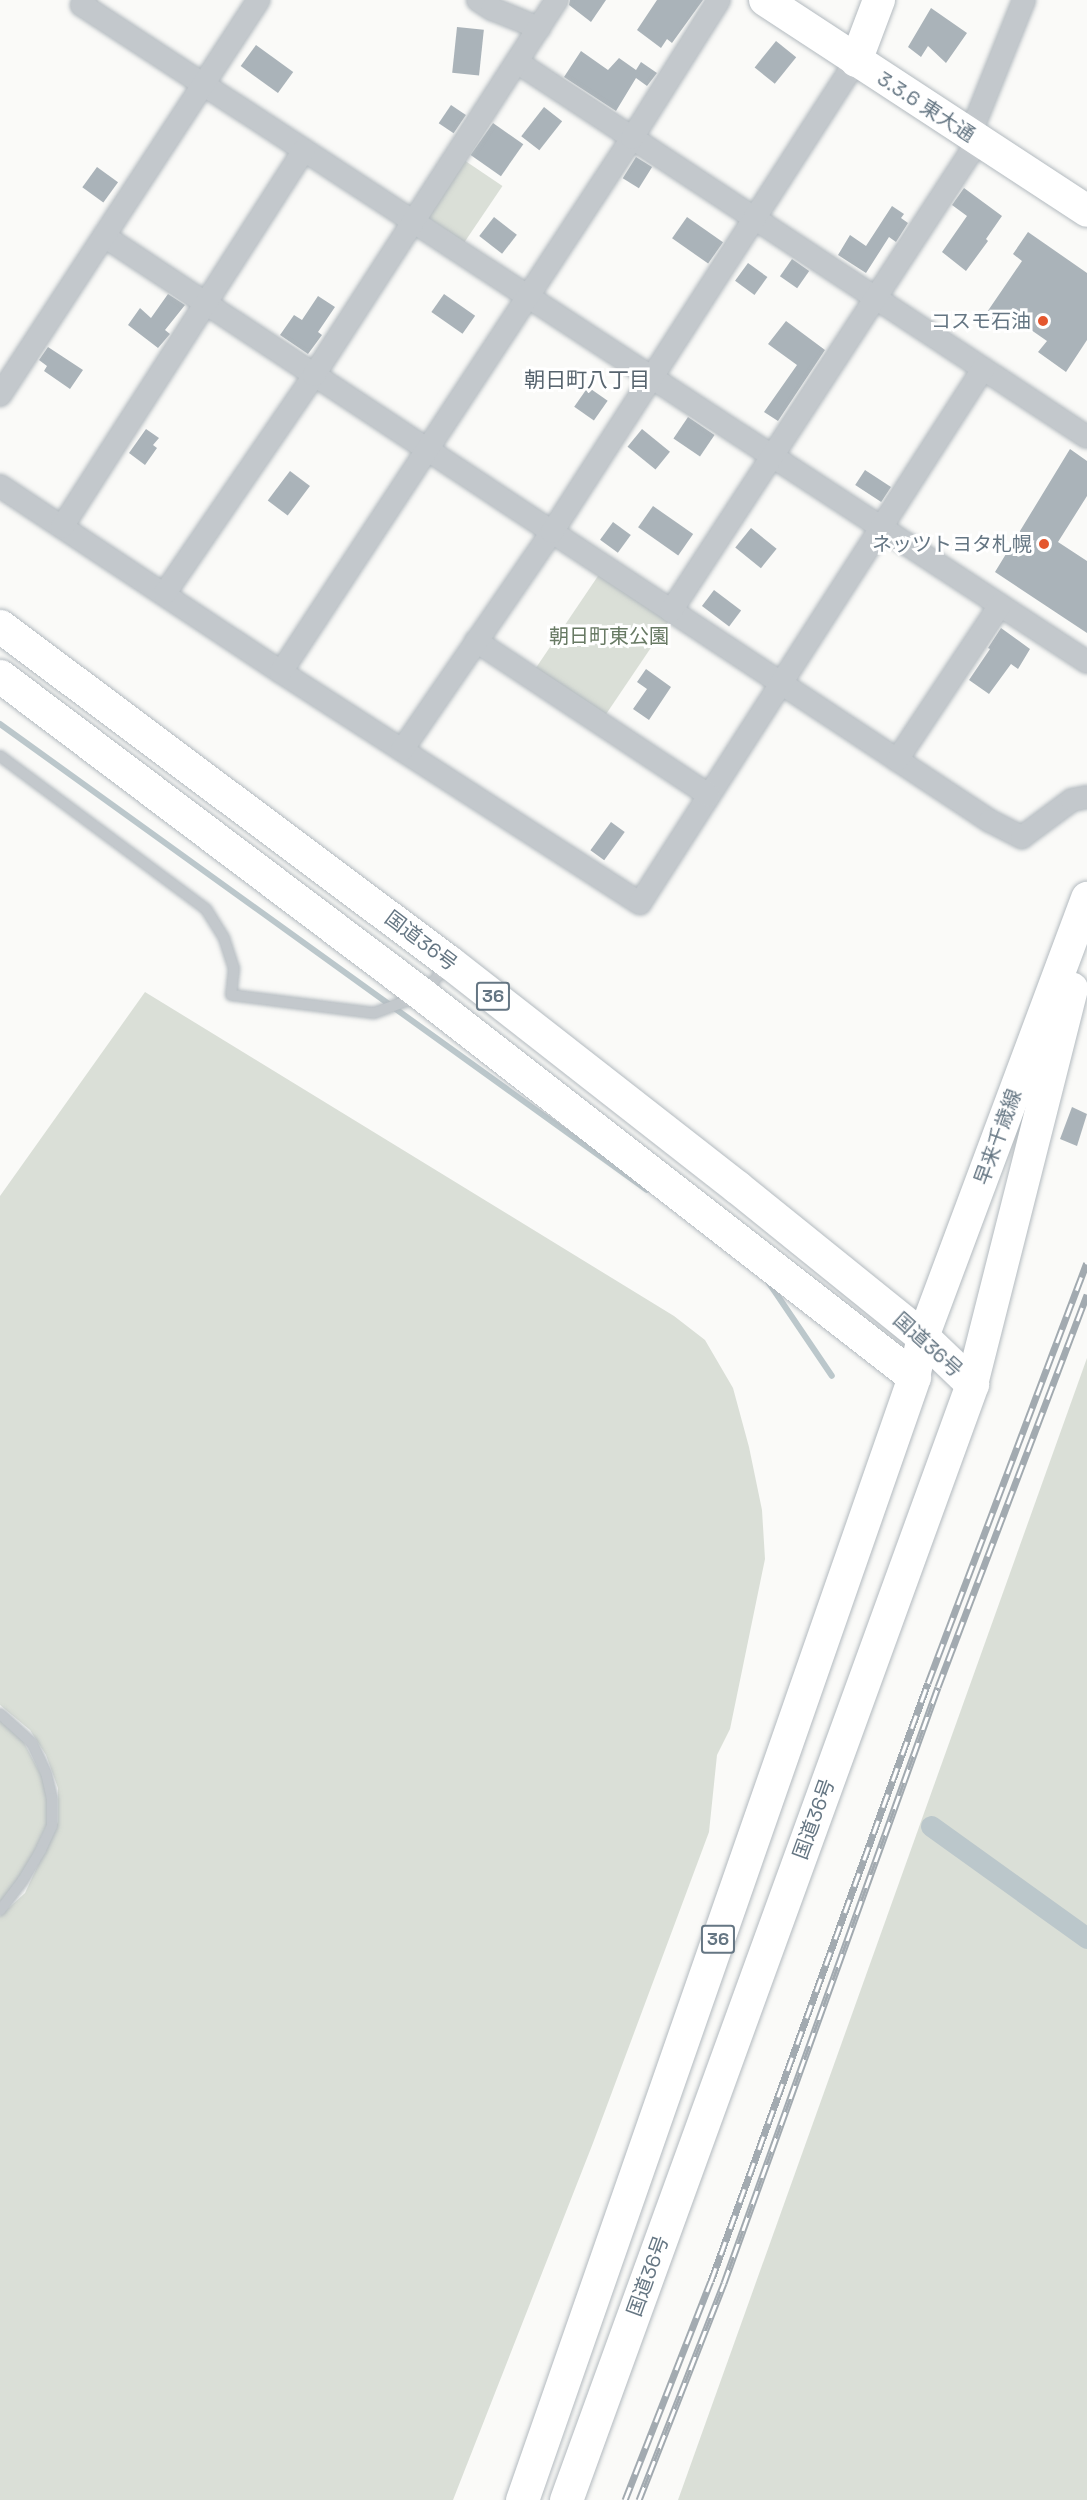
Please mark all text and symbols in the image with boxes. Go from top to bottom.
street label: 3.3.6 東大通 [873,67,979,147]
place label: コスモ石油 [931,309,1031,333]
marker: コスモ石油 [1036,314,1050,328]
district label: 朝日町八丁目 [524,367,650,393]
place label: ネッツトヨタ札幌 [872,532,1032,556]
marker: ネッツトヨタ札幌 [1037,537,1051,551]
park label: 朝日町東公園 [549,624,669,648]
street label: 国道36号 [380,906,462,976]
road number: 36 [475,981,511,1011]
street label: 早来千歳線 [970,1086,1026,1188]
street label: 国道36号 [889,1308,967,1382]
street label: 国道36号 [788,1775,840,1863]
road number: 36 [700,1924,736,1954]
street label: 国道36号 [622,2232,674,2320]

